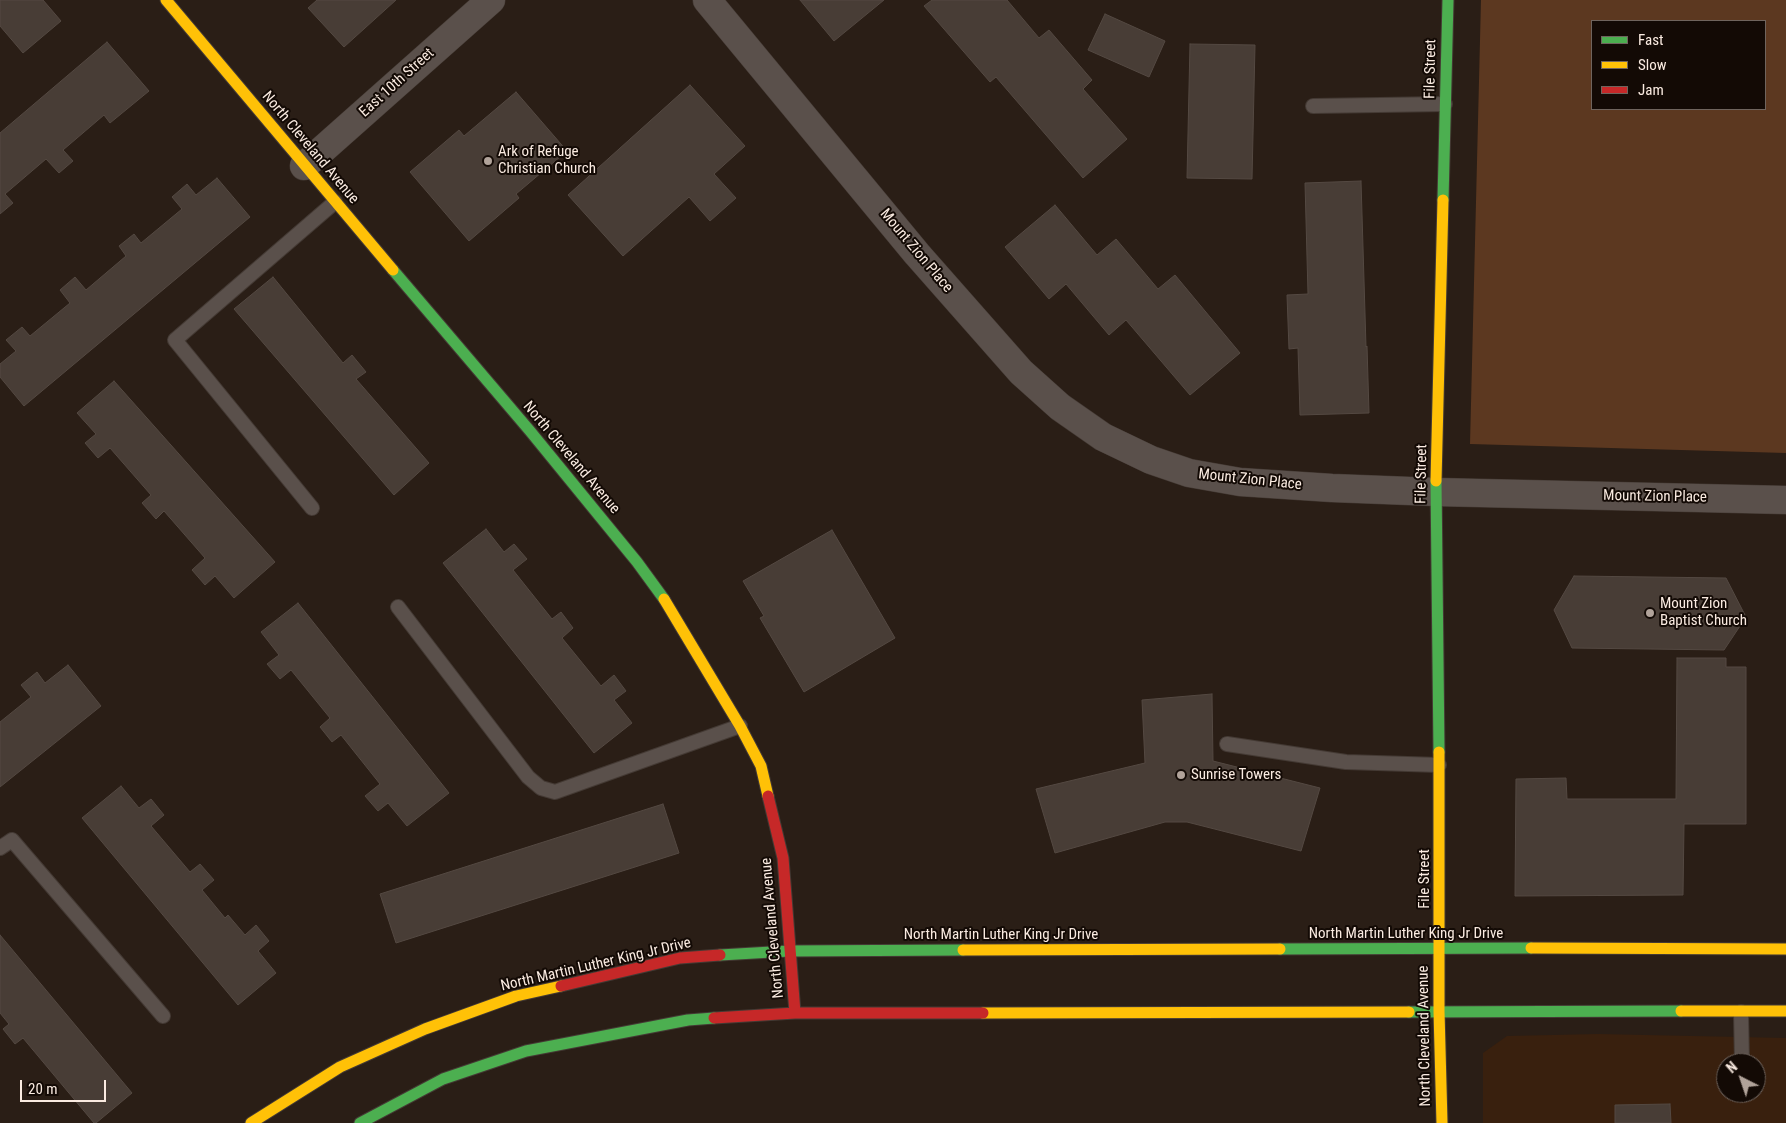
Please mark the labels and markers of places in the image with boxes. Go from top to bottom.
place label: Ark of Refuge Christian Church [498,143,596,178]
marker: Ark of Refuge Christian Church [482,155,494,167]
place label: Mount Zion Baptist Church [1660,595,1747,630]
marker: Mount Zion Baptist Church [1644,607,1656,619]
place label: Sunrise Towers [1191,766,1281,784]
marker: Sunrise Towers [1175,769,1187,781]

